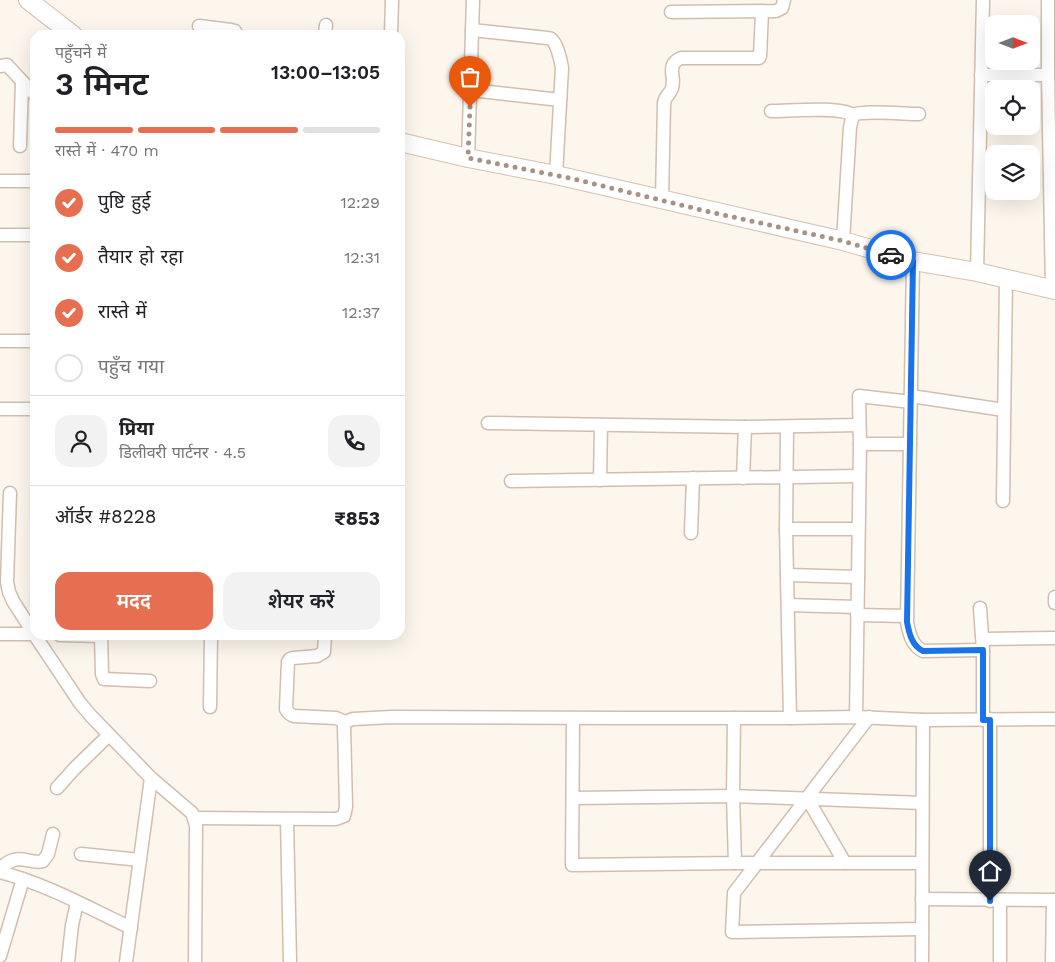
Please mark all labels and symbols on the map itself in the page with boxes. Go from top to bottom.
north arrow [985,15,1040,70]
pin [449,56,491,107]
courier [866,230,916,280]
pin [969,850,1011,901]

